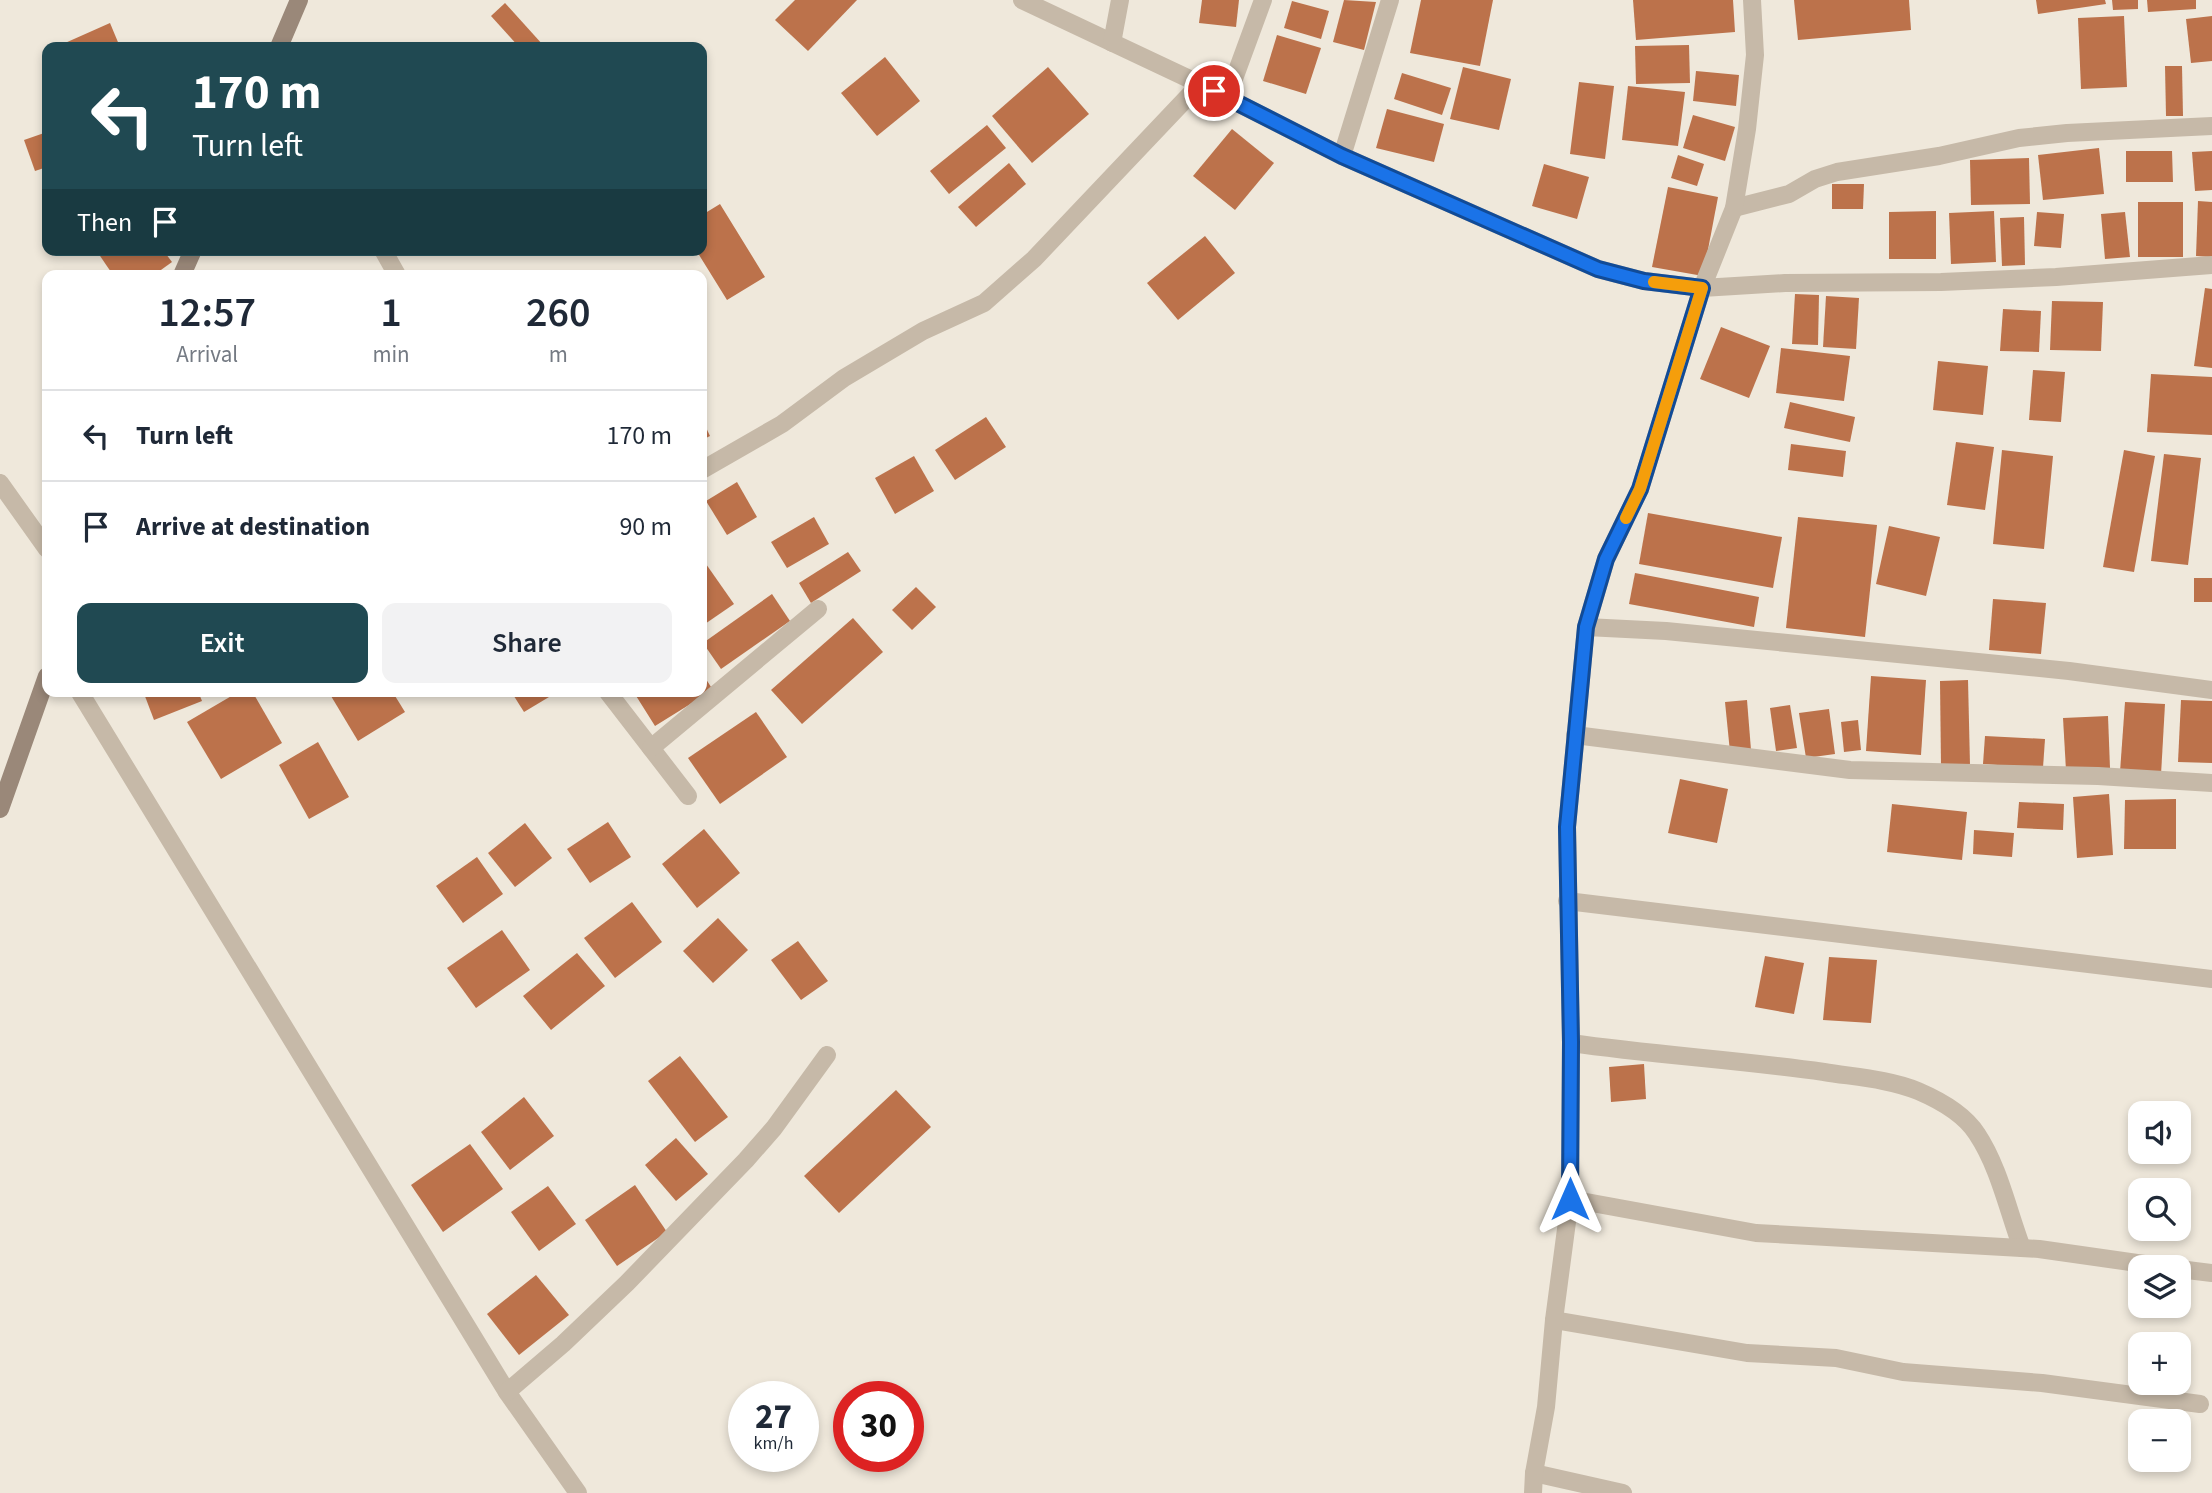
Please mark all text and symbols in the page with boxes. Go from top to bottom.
text: 170 m [192,58,321,128]
pin [1184,61,1244,121]
icon: left [77,70,168,161]
icon: arrive [1195,72,1233,110]
text: Turn left [192,123,303,169]
icon: arrive [146,203,184,241]
text: Then [77,204,132,241]
text: 12:57 [158,283,256,343]
text: 1 [380,283,402,343]
text: 260 [526,283,591,343]
text: Arrival [176,338,238,371]
text: min [372,338,410,371]
text: m [549,338,568,371]
icon: left [77,417,115,455]
text: Turn left [136,417,233,454]
text: 170 m [606,417,672,454]
icon: arrive [77,508,115,546]
text: Arrive at destination [136,508,370,545]
text: 90 m [619,508,672,545]
button: Exit [77,603,368,683]
button: Share [382,603,672,683]
map controls [2128,1101,2191,1472]
button: sound [2128,1101,2191,1164]
position arrow [1533,1162,1607,1236]
button: search [2128,1178,2191,1241]
button: layers [2128,1255,2191,1318]
button: + [2128,1332,2191,1395]
speed limit sign: 30 [833,1381,924,1472]
text: 27 [755,1392,792,1442]
button: − [2128,1409,2191,1472]
text: km/h [754,1431,793,1456]

